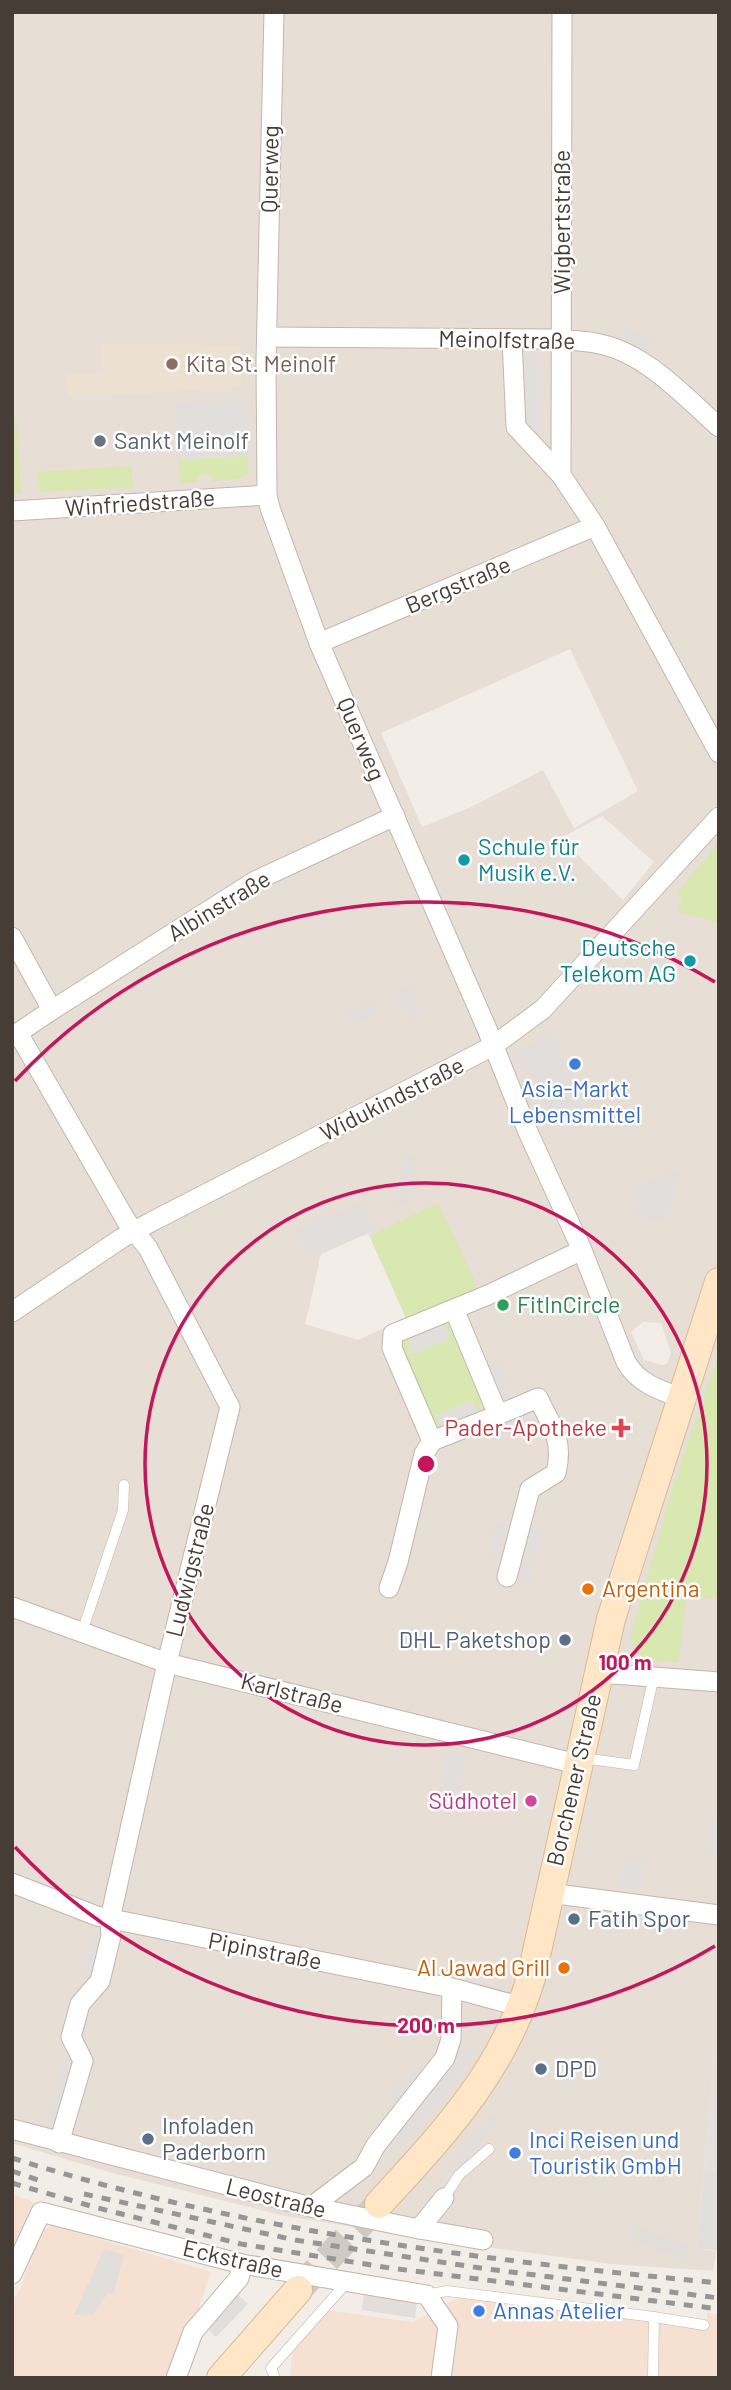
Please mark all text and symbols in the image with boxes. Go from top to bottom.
street label: Querweg [254,125,284,213]
street label: Wigbertstraße [547,150,575,294]
street label: Meinolfstraße [438,324,576,354]
place label: Kita St. Meinolf [186,349,336,377]
marker: Kita St. Meinolf [164,356,180,372]
place label: Sankt Meinolf [114,426,249,454]
marker: Sankt Meinolf [92,433,108,449]
street label: Winfriedstraße [64,483,216,521]
street label: Bergstraße [401,549,514,619]
street label: Querweg [332,693,392,784]
place label: Schule für Musik e.V. [478,832,580,886]
marker: Schule für Musik e.V. [456,852,472,868]
street label: Albinstraße [162,864,275,947]
place label: Deutsche Telekom AG [560,933,676,987]
marker: Deutsche Telekom AG [682,953,698,969]
street label: Widukindstraße [315,1050,468,1146]
marker: Asia-Markt Lebensmittel [567,1056,583,1072]
place label: Asia-Markt Lebensmittel [509,1074,641,1128]
place label: FitInCircle [517,1290,620,1318]
marker: FitInCircle [495,1297,511,1313]
place label: Pader-Apotheke [444,1413,607,1441]
marker: Pader-Apotheke [613,1420,629,1436]
centre of rings [414,1452,438,1476]
street label: Ludwigstraße [159,1500,219,1640]
place label: Argentina [602,1574,699,1602]
marker: Argentina [580,1581,596,1597]
place label: DHL Paketshop [399,1625,551,1653]
marker: DHL Paketshop [557,1632,573,1648]
text: 100 m [598,1649,652,1674]
street label: Karlstraße [238,1666,346,1718]
street label: Borchener Straße [540,1691,606,1869]
place label: Südhotel [428,1786,517,1814]
marker: Südhotel [523,1793,539,1809]
place label: Fatih Spor [588,1904,691,1932]
marker: Fatih Spor [566,1911,582,1927]
street label: Pipinstraße [206,1925,324,1975]
place label: Al Jawad Grill [417,1953,550,1981]
marker: Al Jawad Grill [556,1960,572,1976]
text: 200 m [397,2012,455,2037]
place label: DPD [555,2054,597,2082]
marker: DPD [533,2061,549,2077]
place label: Infoladen Paderborn [162,2111,266,2165]
place label: Inci Reisen und Touristik GmbH [529,2125,682,2179]
marker: Infoladen Paderborn [140,2131,156,2147]
marker: Inci Reisen und Touristik GmbH [507,2145,523,2161]
street label: Leostraße [223,2171,329,2223]
street label: Eckstraße [180,2233,286,2283]
place label: Annas Atelier [493,2296,626,2324]
marker: Annas Atelier [471,2303,487,2319]

